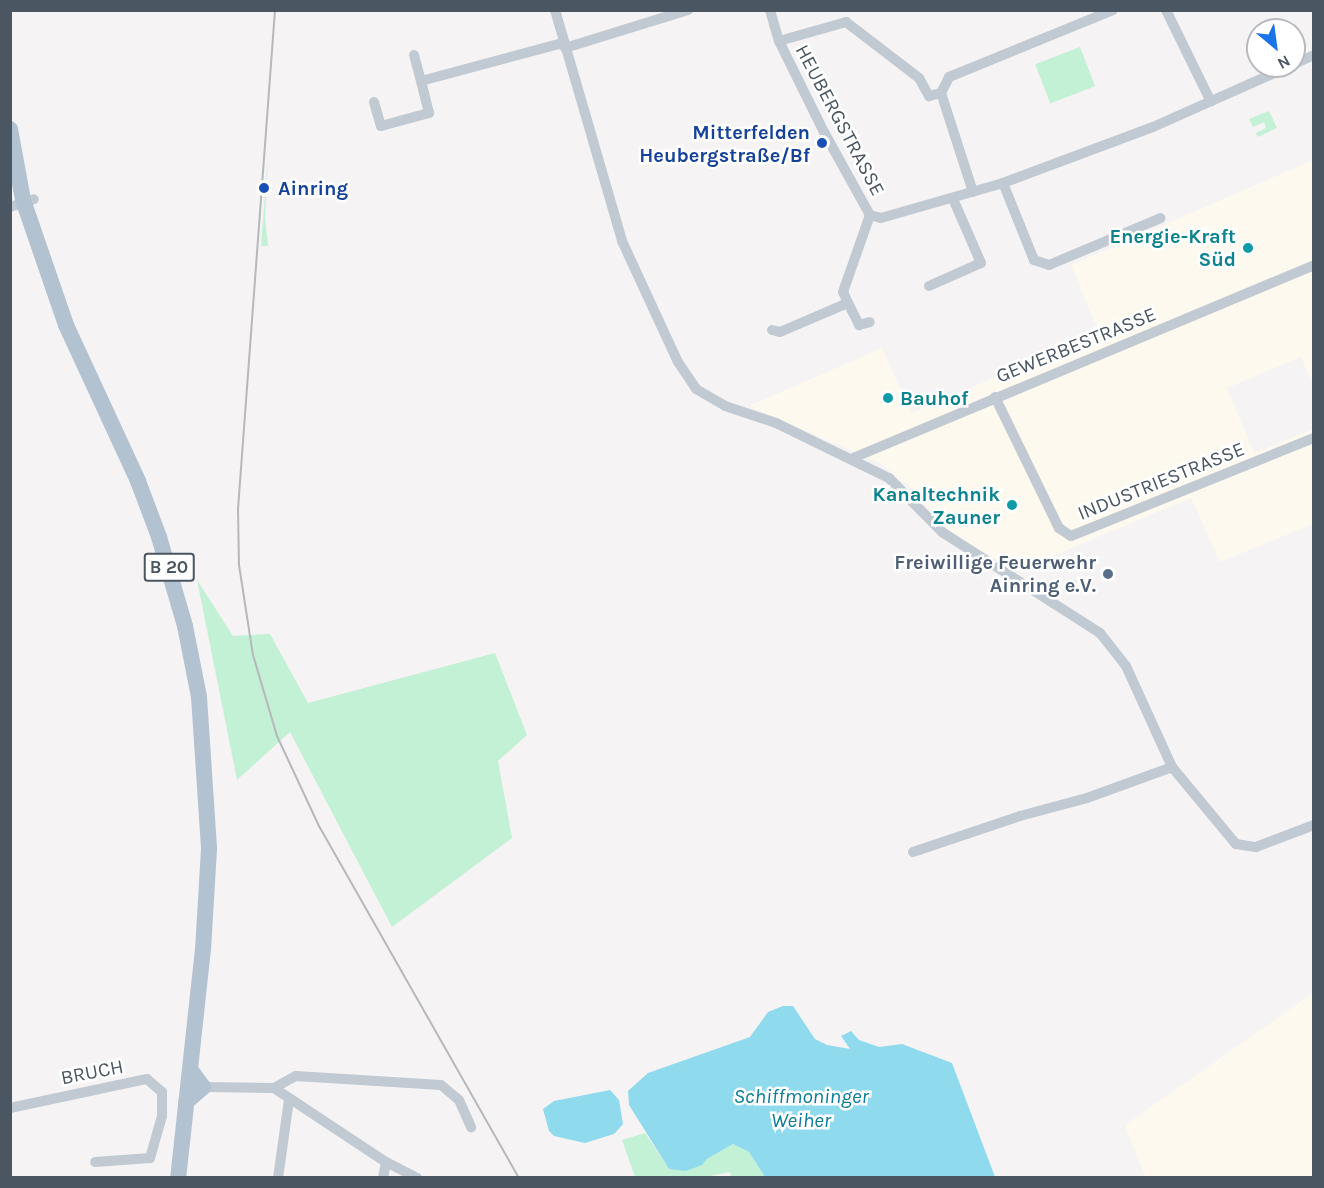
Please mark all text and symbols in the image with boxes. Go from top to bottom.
north arrow [1246,18,1306,78]
street label: HEUBERGSTRASSE [790,40,890,200]
text: N [1274,51,1294,74]
place label: Mitterfelden Heubergstraße/Bf [639,120,810,167]
marker: Mitterfelden Heubergstraße/Bf [815,136,829,150]
place label: Ainring [278,176,348,200]
marker: Ainring [255,179,273,197]
place label: Energie-Kraft Süd [1109,225,1236,272]
marker: Energie-Kraft Süd [1241,241,1255,255]
street label: GEWERBESTRASSE [992,302,1160,388]
place label: Bauhof [900,386,968,410]
marker: Bauhof [881,391,895,405]
street label: INDUSTRIESTRASSE [1074,437,1248,525]
place label: Kanaltechnik Zauner [873,482,1000,529]
marker: Kanaltechnik Zauner [1005,498,1019,512]
place label: Freiwillige Feuerwehr Ainring e.V. [894,550,1096,597]
road number: B 20 [144,552,195,582]
marker: Freiwillige Feuerwehr Ainring e.V. [1101,567,1115,581]
street label: BRUCH [59,1054,125,1090]
water label: Schiffmoninger Weiher [733,1083,869,1133]

